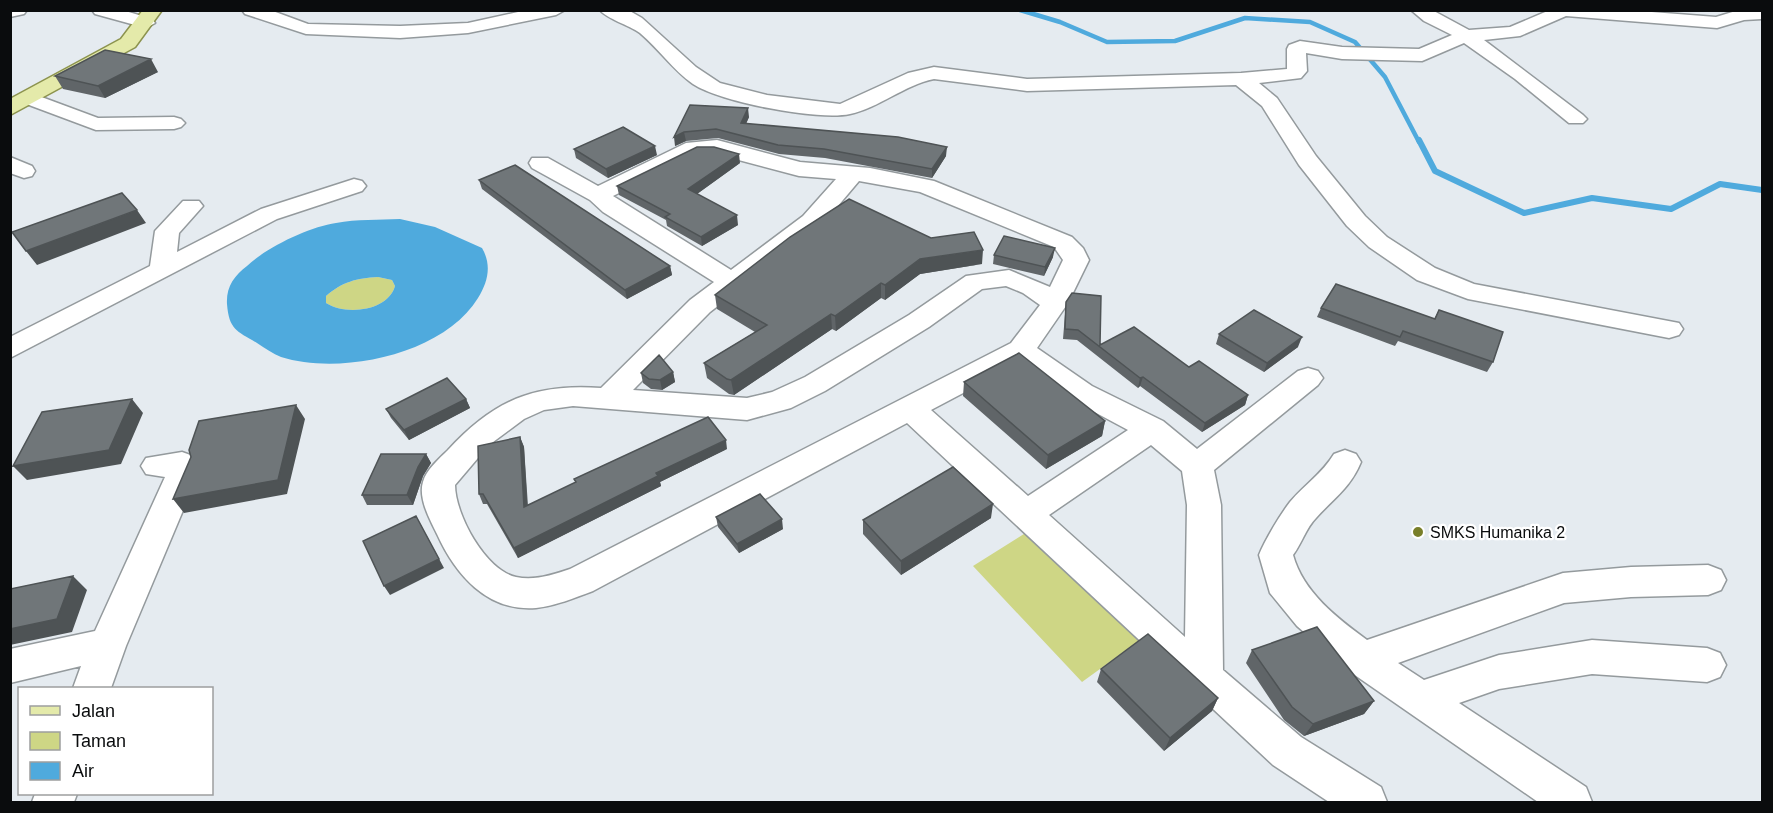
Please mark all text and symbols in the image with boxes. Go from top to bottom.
place label: SMKS Humanika 2 [1430,524,1565,541]
marker: SMKS Humanika 2 [1411,525,1425,539]
legend [18,687,213,795]
text: Jalan [72,701,115,721]
text: Taman [72,731,126,751]
text: Air [72,761,94,781]

